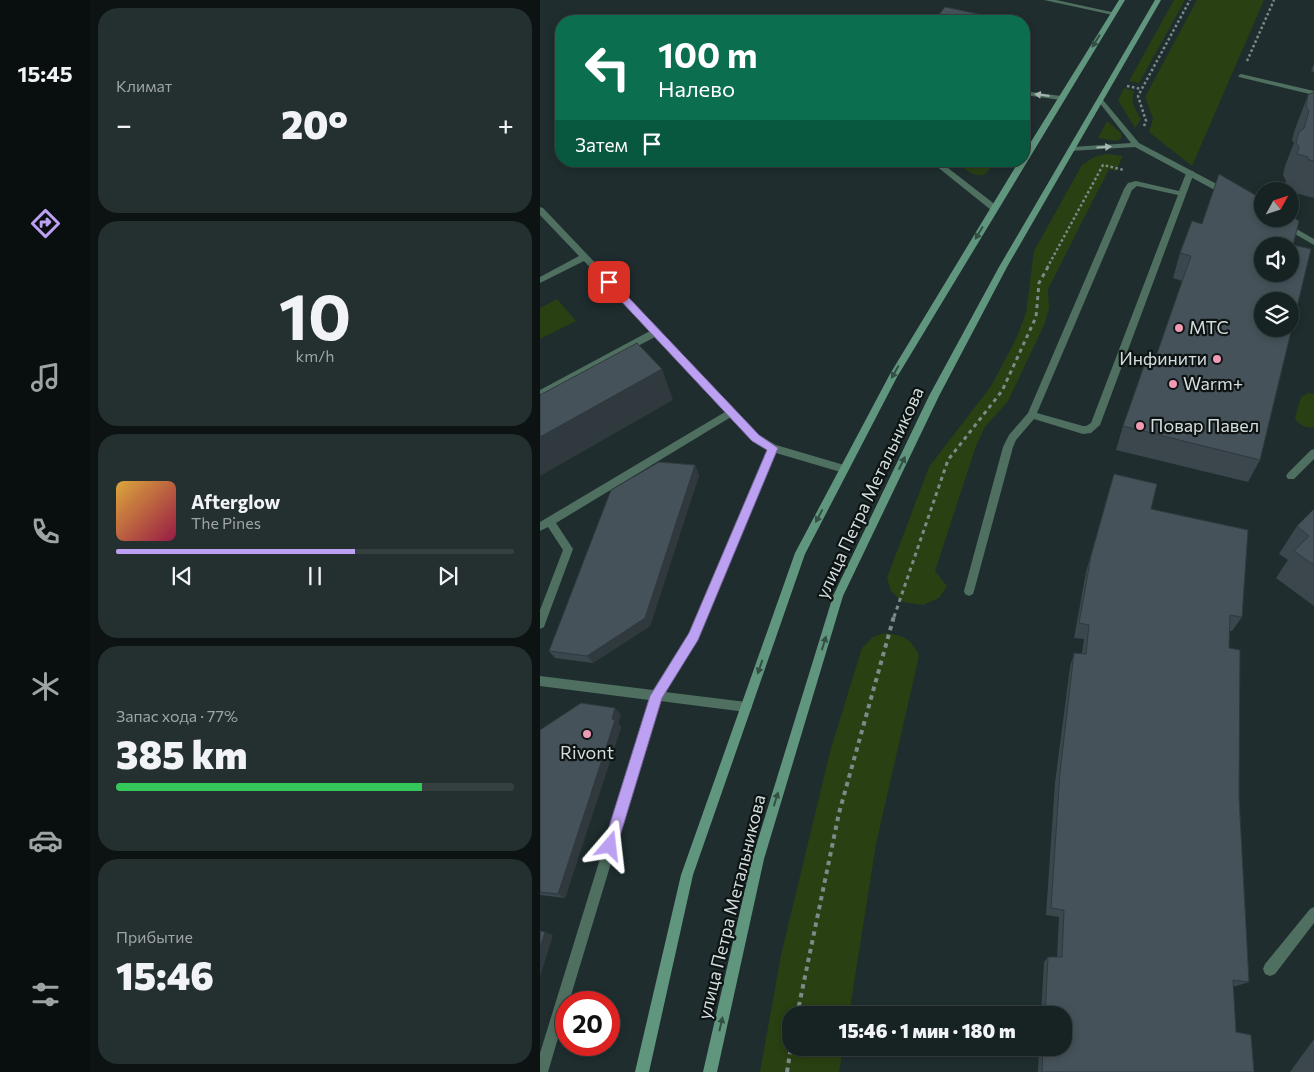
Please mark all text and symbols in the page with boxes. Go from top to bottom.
text: 100 m [658,32,758,75]
icon: left [575,35,640,100]
one-way arrow [1091,35,1100,48]
text: 15:45 [18,60,72,87]
text: Налево [658,75,735,102]
text: Климат [116,76,172,95]
one-way arrow [1034,91,1050,99]
text: 20° [281,100,348,147]
text: − [116,107,132,141]
text: + [498,107,514,141]
icon: arrive [638,130,666,158]
text: Затем [575,133,628,156]
one-way arrow [1097,142,1113,150]
north arrow [1254,182,1299,228]
map controls [1254,182,1299,337]
icon: directions [28,206,63,241]
one-way arrow [975,226,984,239]
button: sound [1254,237,1299,282]
pin [588,261,630,303]
icon: arrive [595,268,623,296]
text: 10 [279,274,351,353]
button: layers [1254,292,1299,337]
place label: МТС [1189,316,1229,338]
marker: МТС [1173,322,1185,334]
text: km/h [296,346,334,365]
place label: Инфинити [1119,347,1207,369]
marker: Инфинити [1211,353,1223,365]
icon: music [28,360,63,395]
one-way arrow [891,366,900,379]
place label: Warm+ [1183,372,1243,394]
marker: Warm+ [1167,378,1179,390]
street label: улица Петра Метальникова [810,383,928,602]
place label: Повар Павел [1150,414,1259,436]
marker: Повар Павел [1134,420,1146,432]
one-way arrow [898,455,906,470]
text: Afterglow [191,490,280,513]
one-way arrow [815,508,823,523]
text: The Pines [191,513,261,532]
icon: phone [28,514,63,549]
icon: previous [168,562,196,590]
icon: pause [301,562,329,590]
icon: next [434,562,462,590]
one-way arrow [820,636,828,651]
one-way arrow [756,659,763,674]
icon: climate [28,669,63,704]
text: Запас хода · 77% [116,706,238,725]
marker: Rivont [581,728,593,740]
text: 385 km [116,730,247,777]
place label: Rivont [560,741,614,763]
one-way arrow [773,791,781,806]
street label: улица Петра Метальникова [692,792,770,1021]
position arrow [583,819,635,871]
icon: car [28,823,63,858]
text: Прибытие [116,927,193,946]
text: 15:46 [116,951,214,998]
icon: filters [28,977,63,1012]
speed limit sign: 20 [555,991,620,1056]
one-way arrow [717,1017,725,1032]
text: 15:46 · 1 мин · 180 m [839,1019,1015,1042]

